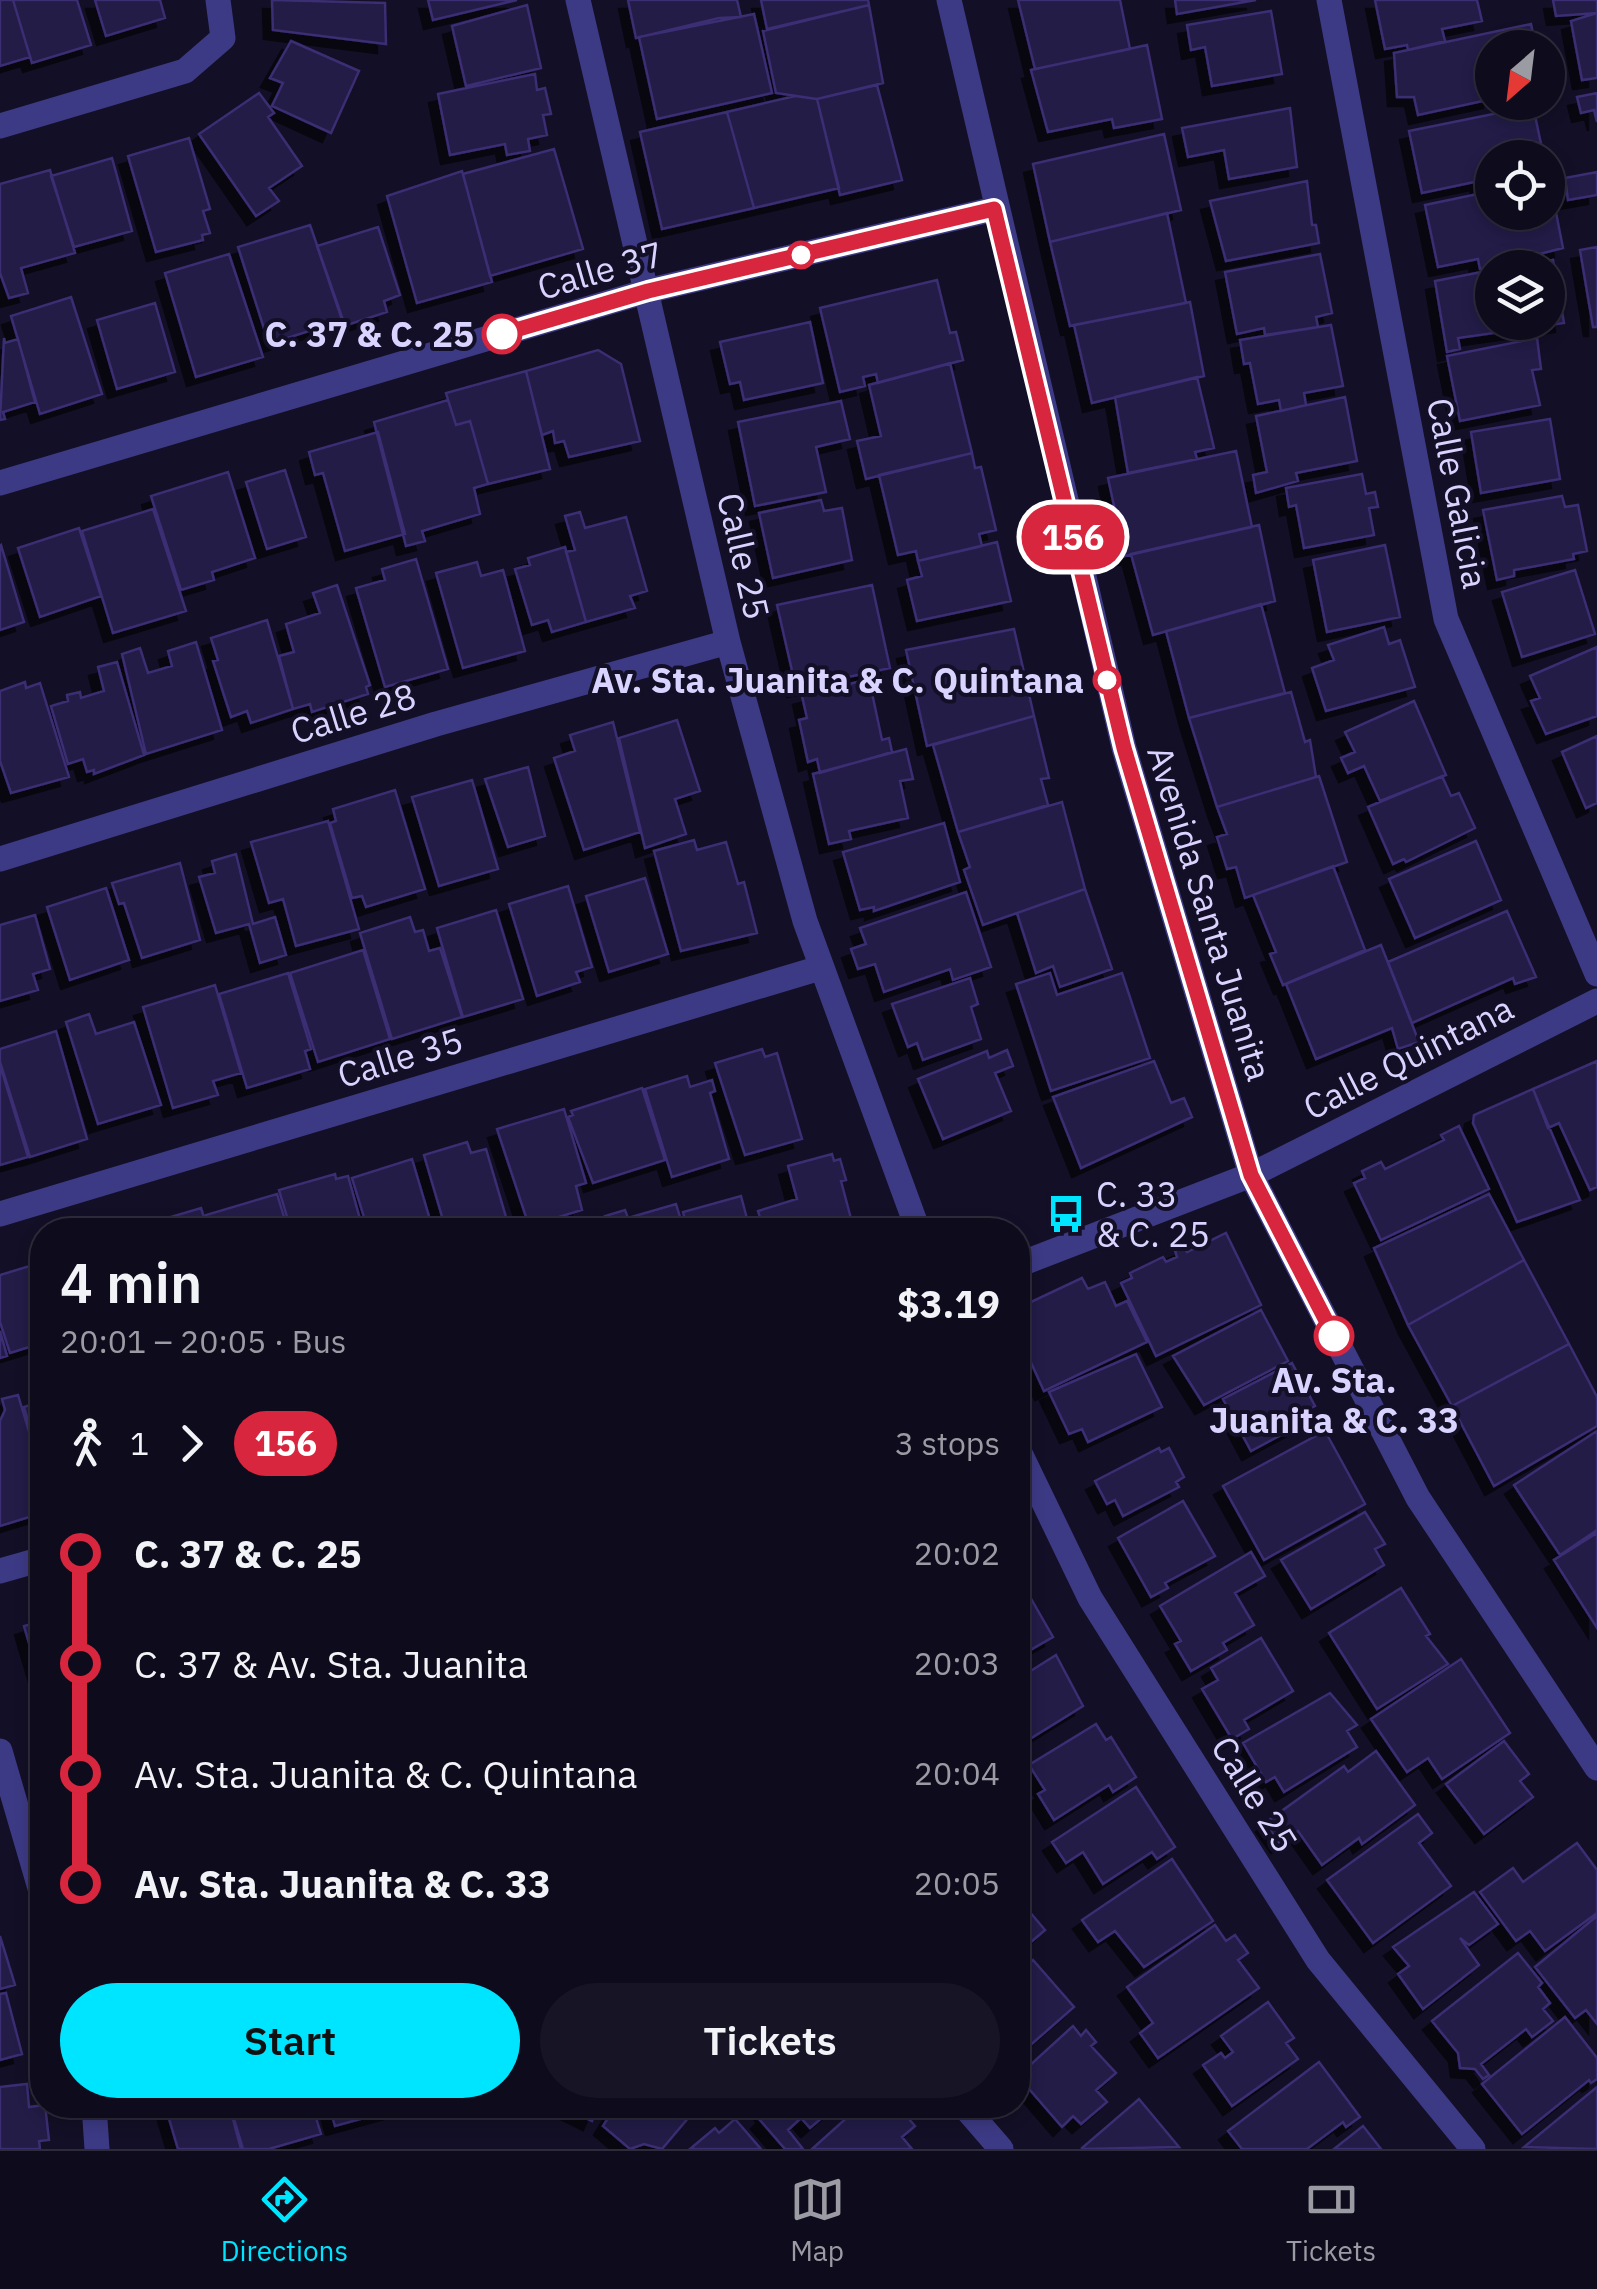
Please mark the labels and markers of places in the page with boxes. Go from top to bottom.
unlabelled marker [788,242,814,268]
place label: C. 37 & C. 25 [264,311,474,357]
marker: C. 37 & C. 25 [483,315,521,353]
place label: Av. Sta. Juanita & C. Quintana [591,657,1084,703]
marker: Av. Sta. Juanita & C. Quintana [1094,667,1120,693]
place label: C. 33 & C. 25 [1096,1171,1210,1257]
bus stop icon: C. 33 & C. 25 [1045,1193,1087,1235]
marker: Av. Sta. Juanita & C. 33 [1315,1317,1353,1355]
place label: Av. Sta. Juanita & C. 33 [1209,1357,1459,1443]

